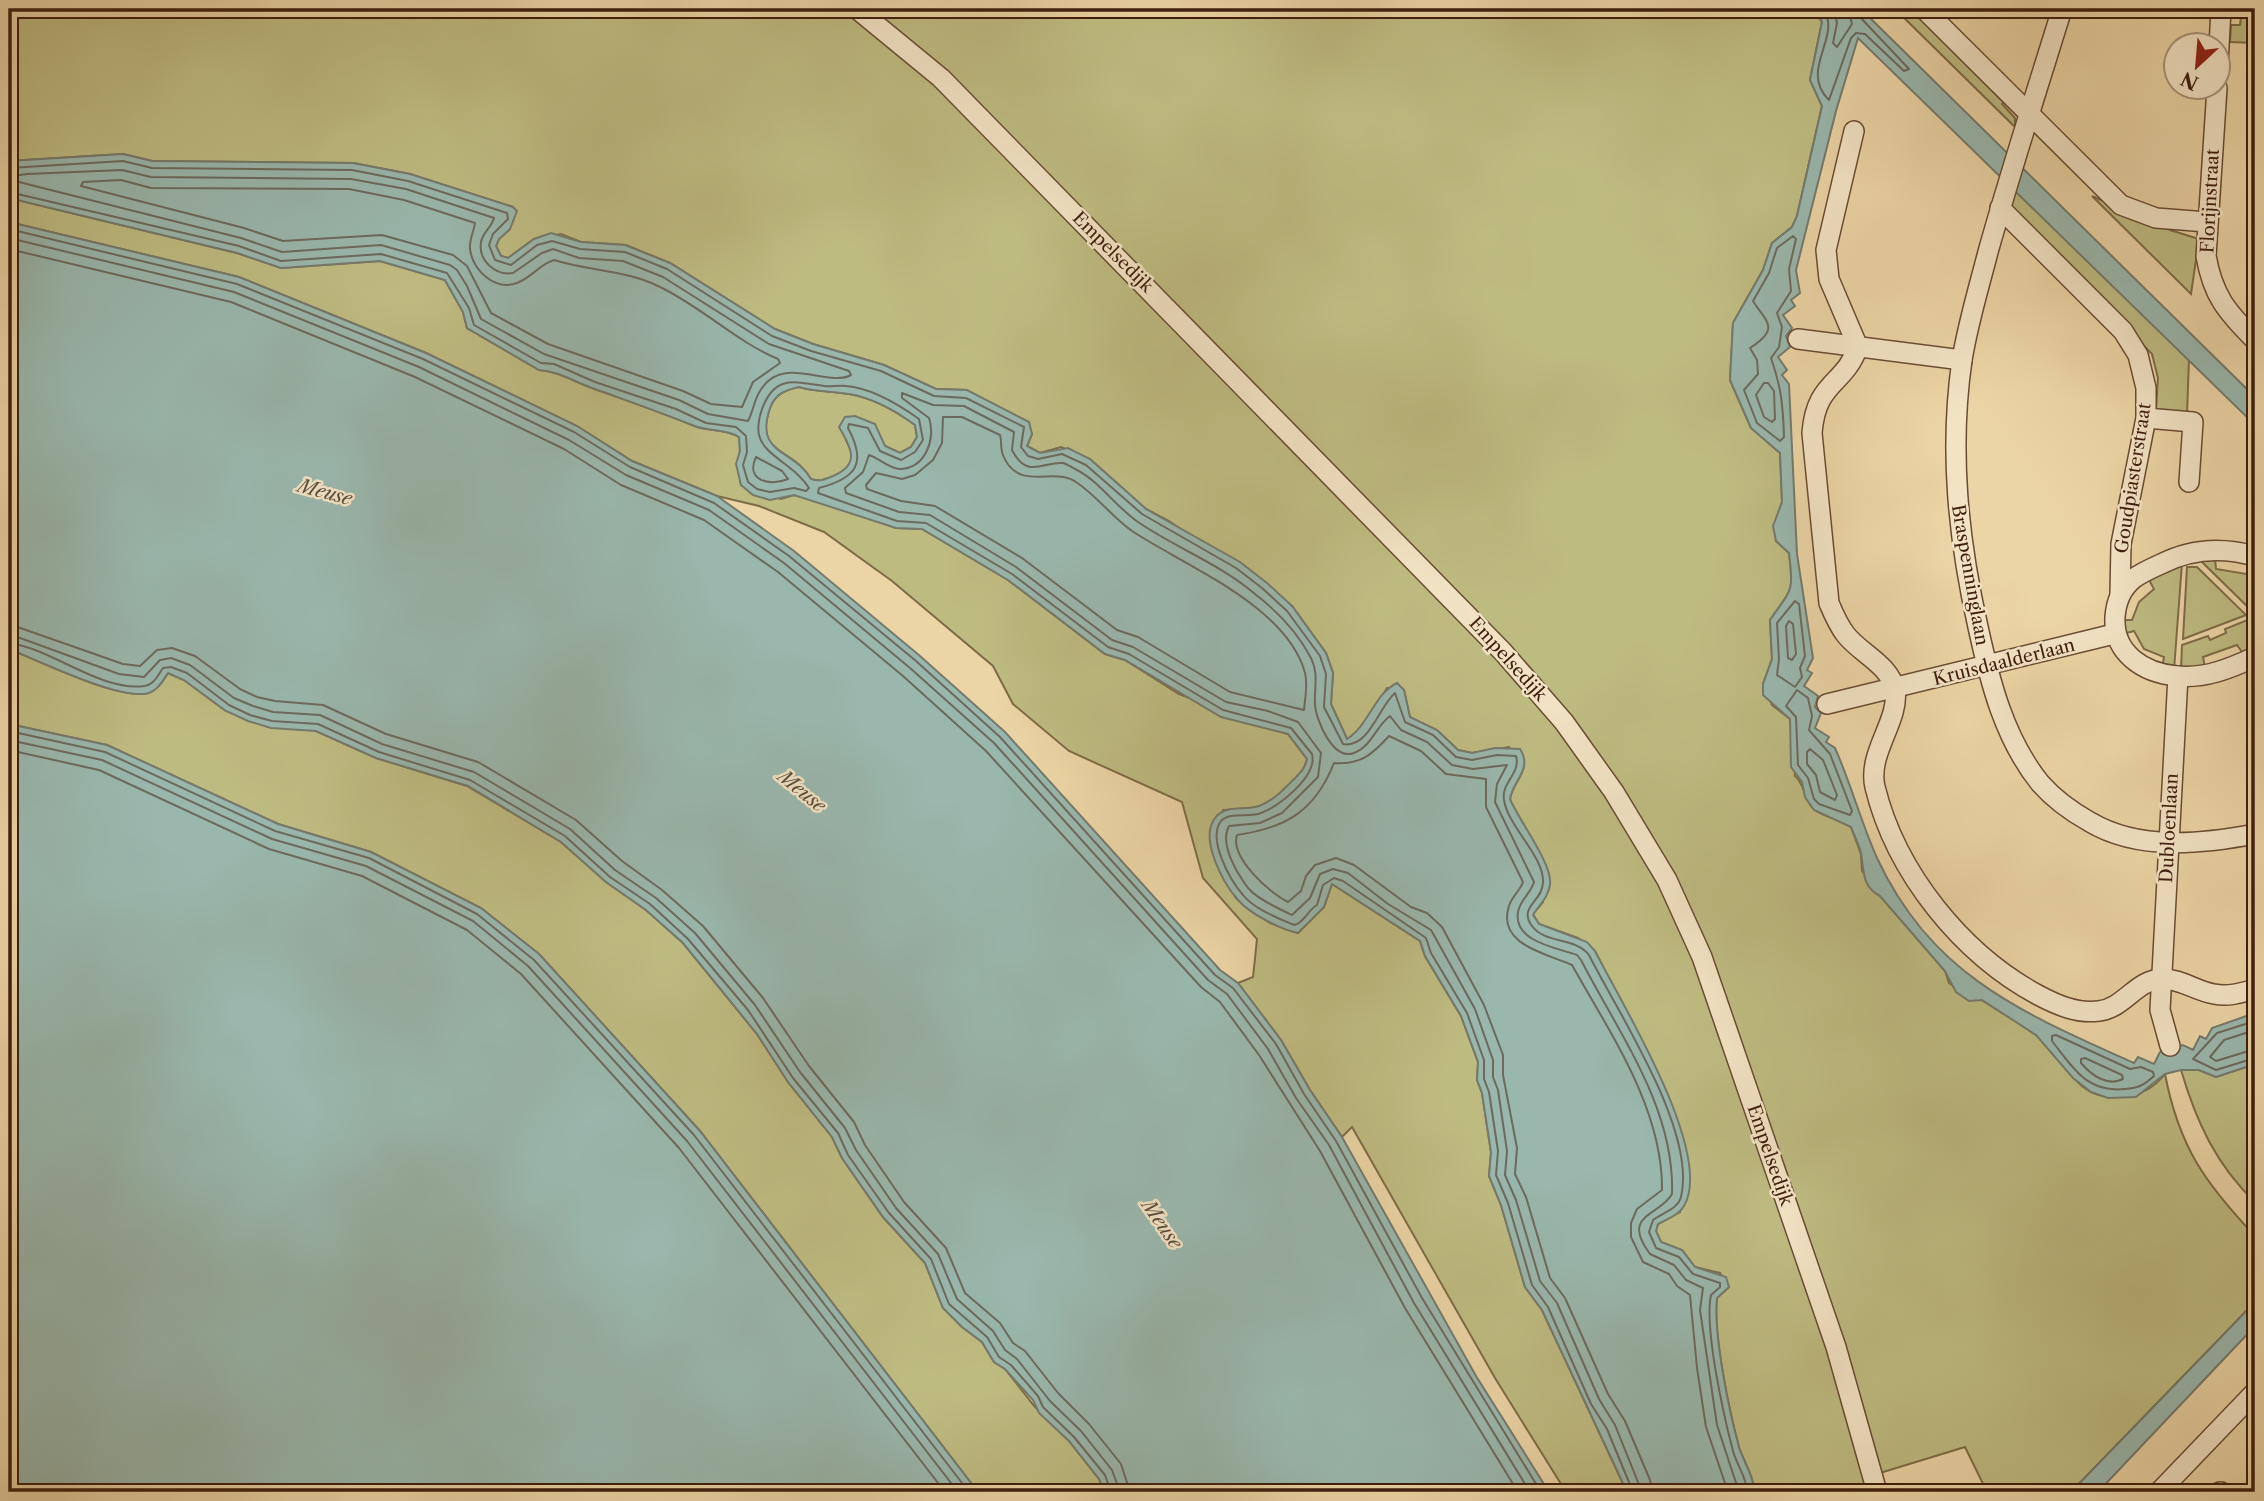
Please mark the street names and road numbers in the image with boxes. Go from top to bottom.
street label: Florijnstraat [2196,148,2224,254]
street label: Empelsedijk [1068,207,1159,298]
street label: Goudpiasterstraat [2110,400,2156,555]
street label: Braspenninglaan [1947,503,1993,647]
street label: Empelsedijk [1465,612,1553,707]
street label: Kruisdaalderlaan [1931,634,2077,690]
street label: Dubloenlaan [2155,773,2183,883]
street label: Empelsedijk [1742,1102,1798,1210]

